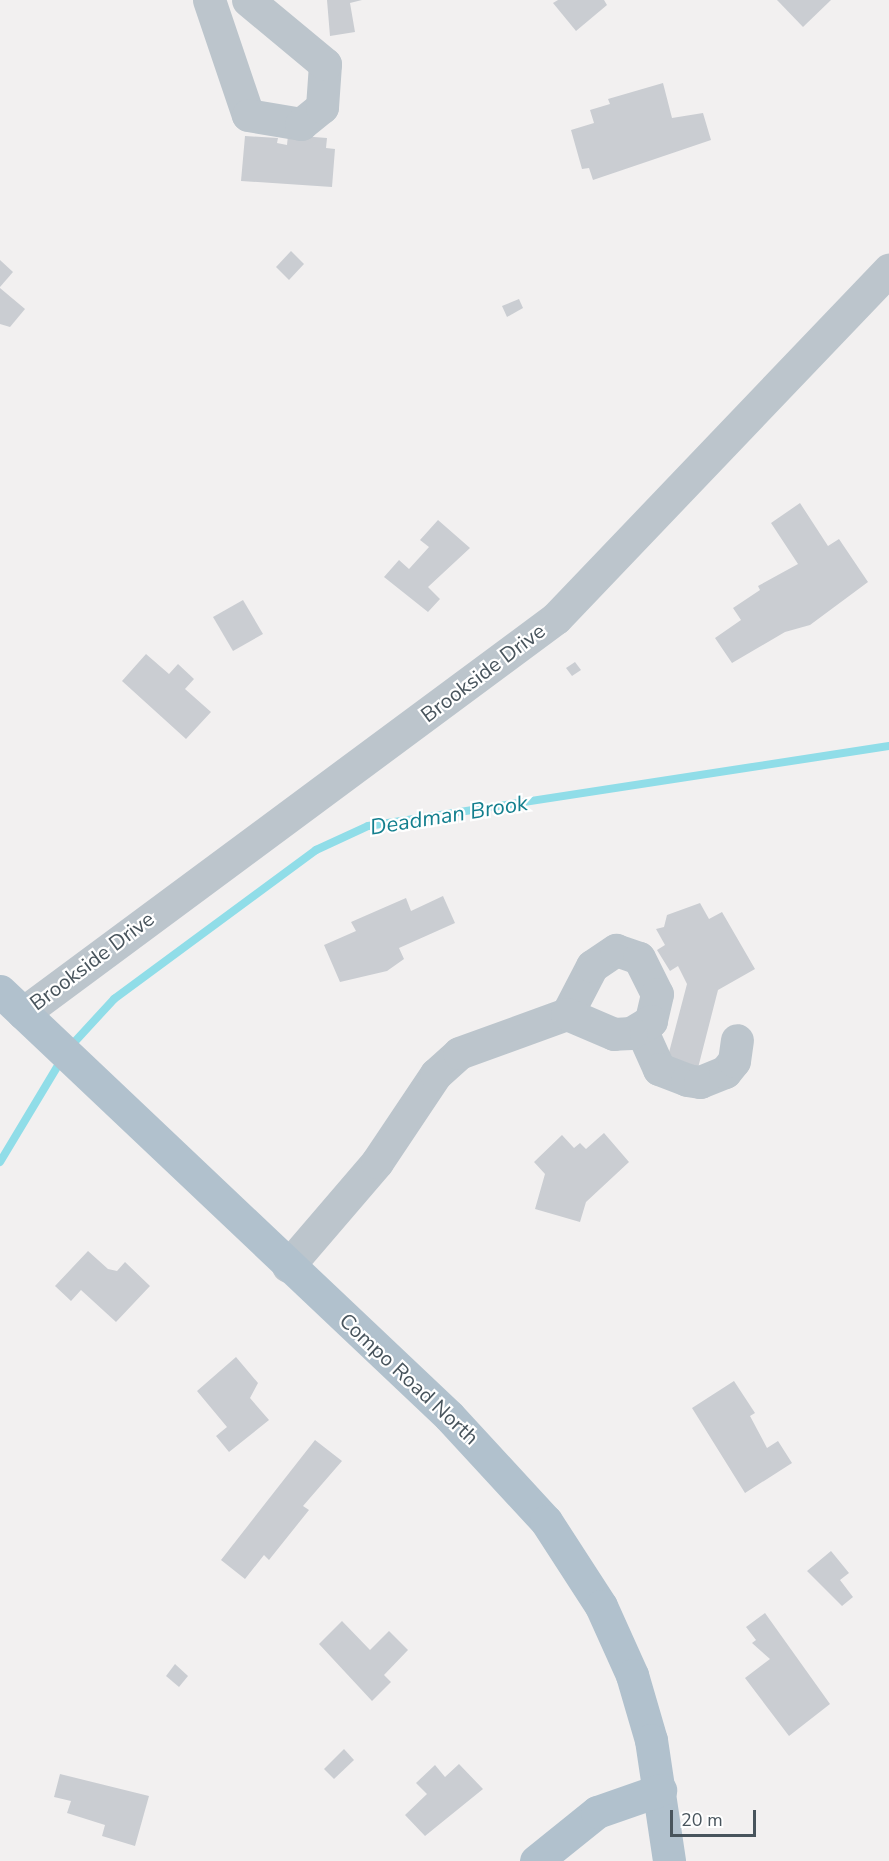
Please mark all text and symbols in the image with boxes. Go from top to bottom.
street label: Brookside Drive [416,618,550,728]
water label: Deadman Brook [368,791,530,841]
street label: Brookside Drive [25,906,159,1016]
street label: Compo Road North [334,1308,484,1450]
scale bar [673,1798,758,1836]
text: 20 m [681,1808,723,1832]

